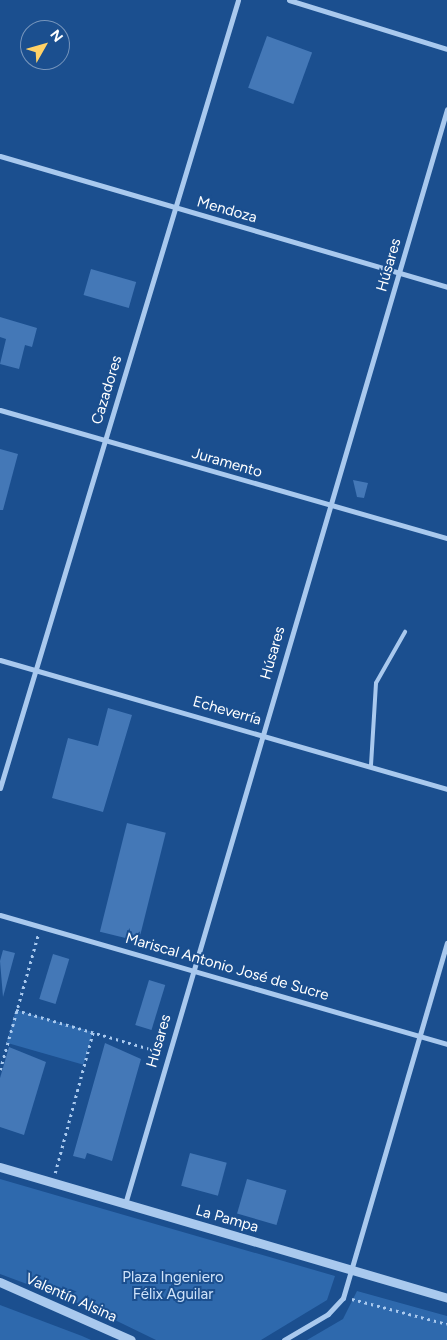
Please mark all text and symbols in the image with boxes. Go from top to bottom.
north arrow [20,20,70,70]
text: N [46,27,66,46]
street label: Mendoza [195,193,259,227]
street label: Húsares [373,236,405,294]
street label: Cazadores [88,353,126,427]
street label: Juramento [190,444,264,482]
street label: Húsares [257,624,289,682]
street label: Echeverría [191,693,263,729]
street label: Mariscal Antonio José de Sucre [123,929,331,1005]
street label: Húsares [143,1012,175,1070]
street label: La Pampa [193,1201,261,1237]
park label: Plaza Ingeniero Félix Aguilar [122,1268,224,1303]
street label: Valentín Alsina [22,1270,120,1326]

